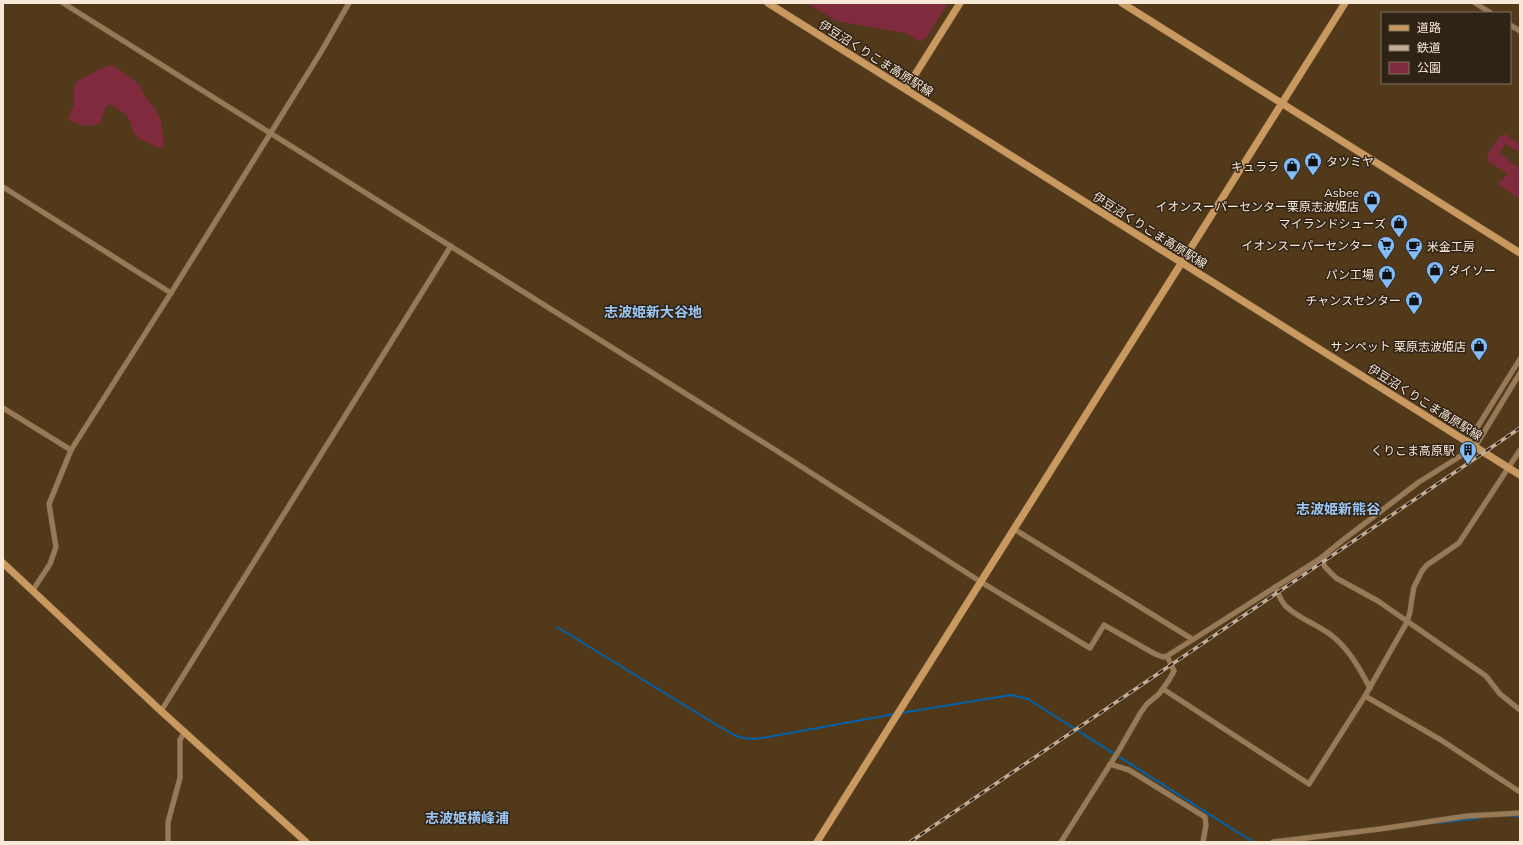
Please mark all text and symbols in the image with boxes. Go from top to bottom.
legend [1381,12,1511,84]
street label: 伊豆沼くりこま高原駅線 [816,17,936,99]
text: 道路 [1417,20,1441,35]
text: 鉄道 [1417,40,1441,55]
text: 公園 [1417,60,1441,75]
shop icon: タツミヤ [1303,151,1323,176]
place label: タツミヤ [1326,154,1374,169]
shop icon: キュララ [1282,156,1302,181]
place label: キュララ [1231,159,1279,174]
place label: Asbee イオンスーパーセンター栗原志波姫店 [1155,185,1359,214]
street label: 伊豆沼くりこま高原駅線 [1090,189,1210,271]
shop icon: Asbee イオンスーパーセンター栗原志波姫店 [1362,189,1382,214]
shop icon: マイランドシューズ [1389,213,1409,238]
place label: マイランドシューズ [1279,216,1386,231]
supermarket icon: イオンスーパーセンター [1376,235,1396,260]
cafe icon: 米金工房 [1404,236,1424,261]
place label: イオンスーパーセンター [1241,238,1373,253]
place label: 米金工房 [1427,239,1475,254]
shop icon: ダイソー [1425,260,1445,285]
place label: ダイソー [1448,263,1496,278]
shop icon: パン工場 [1377,264,1397,289]
place label: パン工場 [1325,267,1374,282]
shop icon: チャンスセンター [1404,290,1424,315]
place label: チャンスセンター [1305,293,1401,308]
district label: 志波姫新大谷地 [604,303,702,321]
shop icon: サンペット 栗原志波姫店 [1469,336,1489,361]
place label: サンペット 栗原志波姫店 [1331,339,1466,354]
street label: 伊豆沼くりこま高原駅線 [1365,361,1485,443]
building icon: くりこま高原駅 [1458,440,1478,465]
place label: くりこま高原駅 [1371,443,1455,458]
district label: 志波姫新熊谷 [1296,500,1381,518]
district label: 志波姫横峰浦 [425,809,509,827]

